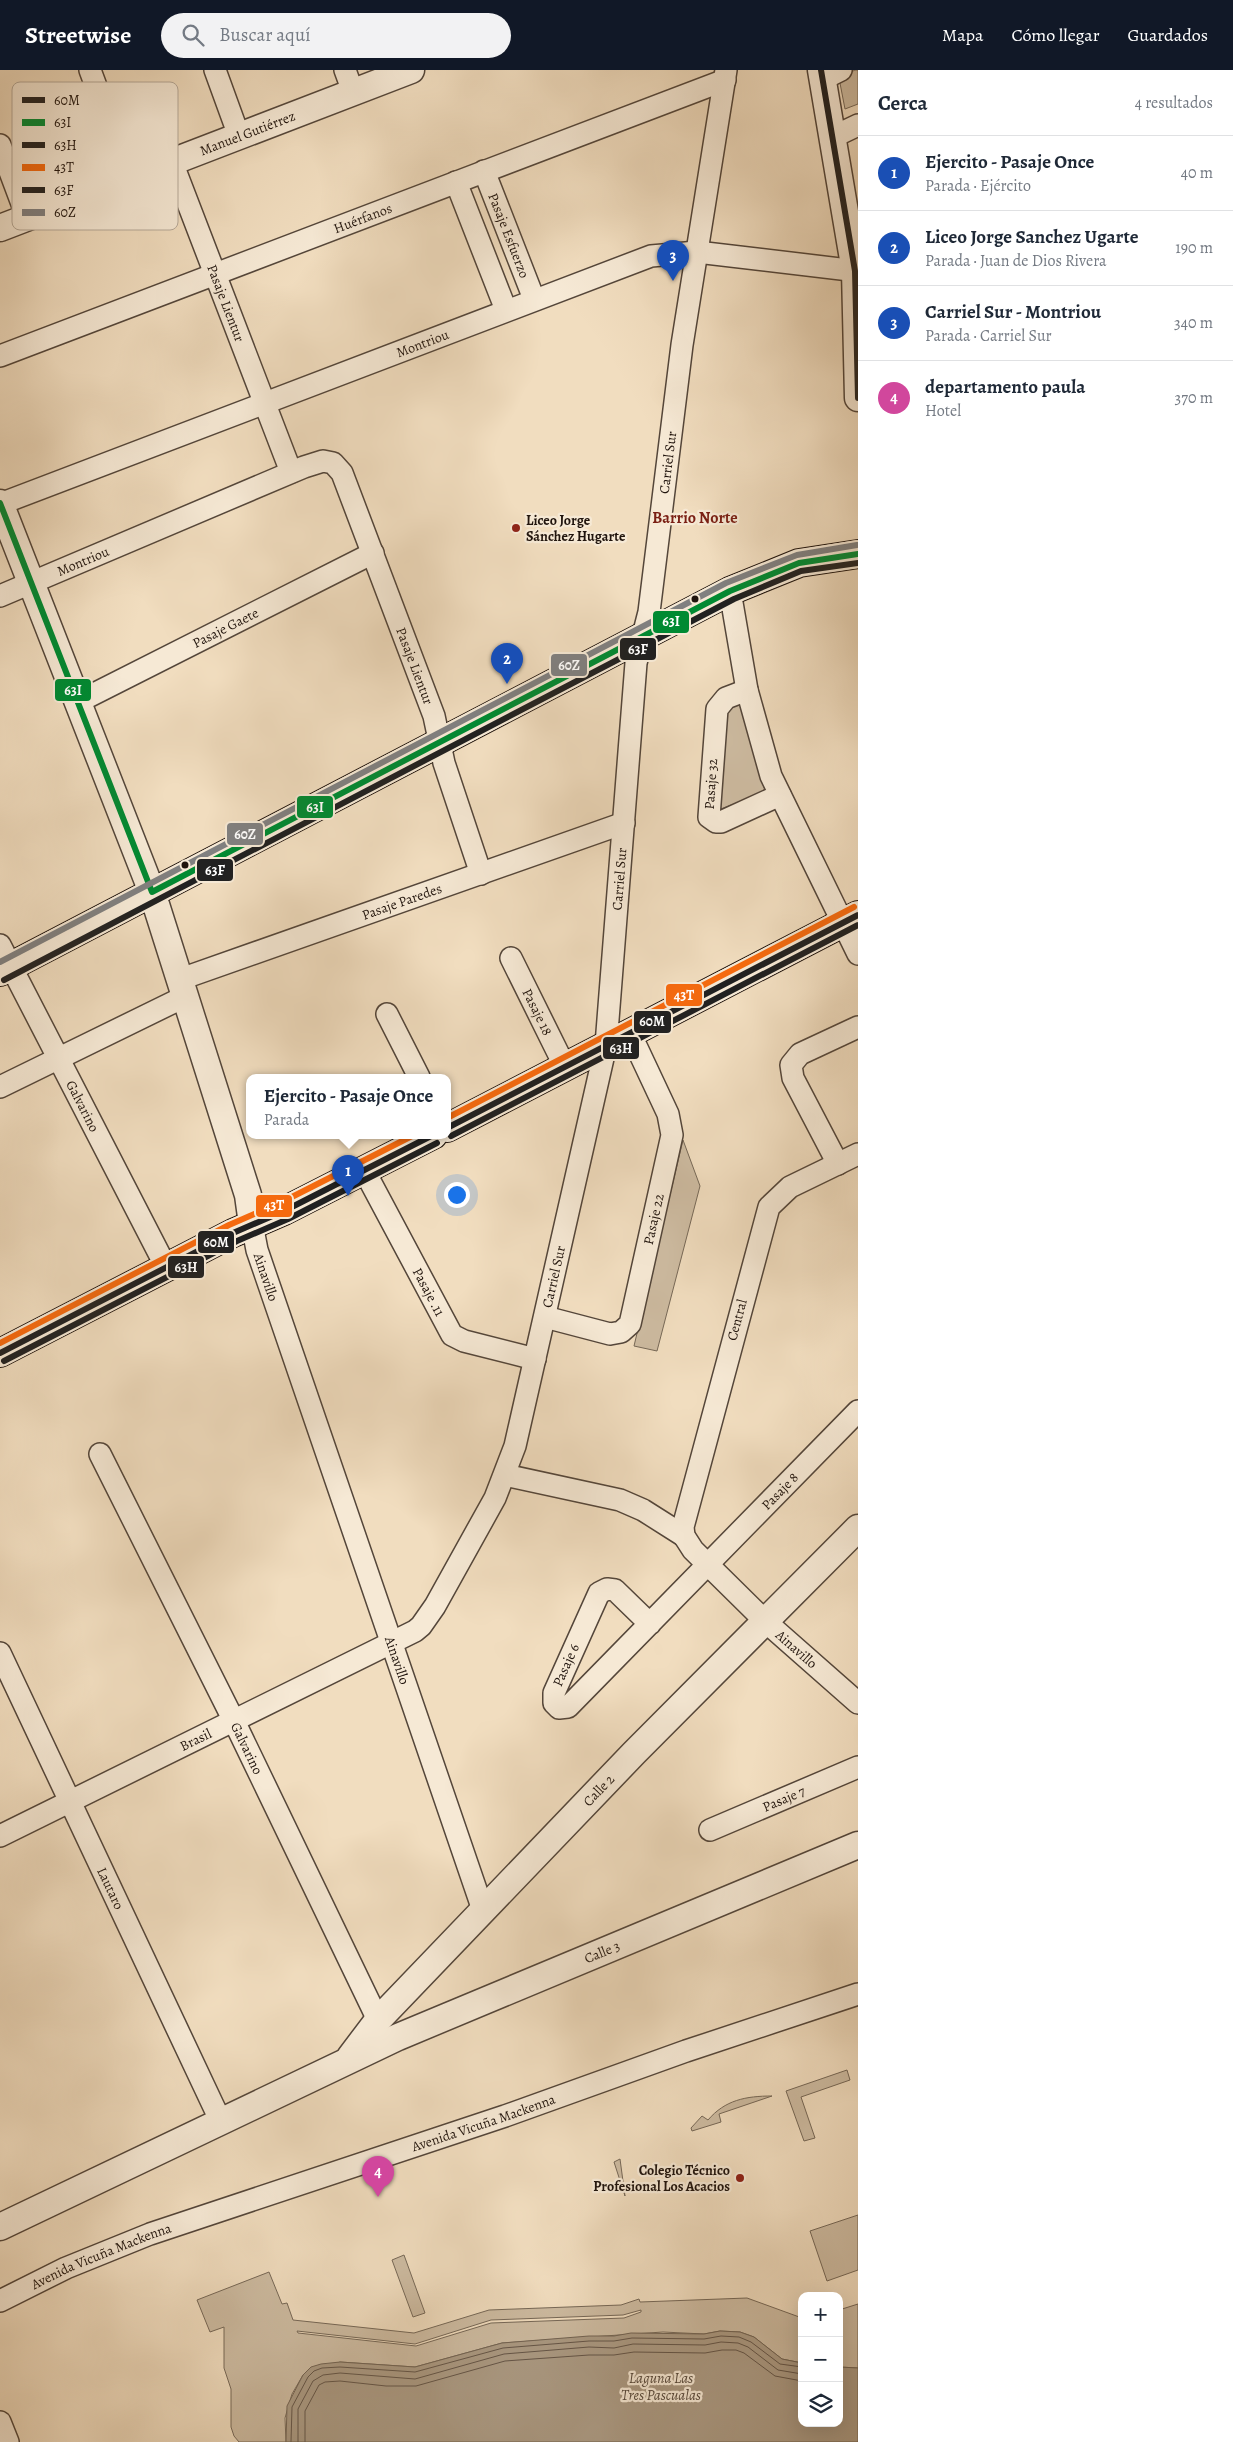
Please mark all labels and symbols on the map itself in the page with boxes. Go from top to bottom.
legend [12,82,178,230]
text: 60M [54,91,80,110]
street label: Manuel Gutiérrez [197,106,298,160]
text: 63I [54,113,71,132]
text: 63H [54,136,77,155]
text: 43T [54,158,74,177]
text: 63F [54,181,73,200]
street label: Pasaje Esfuerzo [484,190,534,281]
street label: Huérfanos [331,198,395,238]
text: 60Z [54,203,76,222]
pin: 3 [657,240,689,281]
street label: Pasaje Lientur [203,262,250,345]
street label: Montriou [393,324,452,362]
street label: Carriel Sur [654,430,681,495]
district label: Barrio Norte [652,507,738,529]
place label: Liceo Jorge Sánchez Hugarte [526,511,626,546]
marker: Liceo Jorge Sánchez Hugarte [510,522,522,534]
street label: Montriou [54,541,112,580]
unlabelled marker [690,594,700,604]
street label: Pasaje Gaete [189,603,262,652]
line badge: 63I [652,610,690,634]
text: 63I [662,612,680,631]
street label: Pasaje Lientur [392,624,439,708]
line badge: 63F [619,637,657,661]
text: 63F [628,640,649,659]
pin: 2 [491,643,523,684]
line badge: 60Z [550,653,588,677]
text: 60Z [558,656,580,675]
line badge: 63I [54,678,92,702]
text: 63I [64,681,82,700]
street label: Pasaje 32 [700,757,722,810]
line badge: 63I [296,795,334,819]
text: 63I [306,798,324,817]
line badge: 60Z [226,822,264,846]
text: 60Z [234,825,256,844]
street label: Carriel Sur [607,846,631,911]
line badge: 63F [196,858,234,882]
unlabelled marker [180,860,190,870]
text: 63F [205,861,226,880]
street label: Pasaje Paredes [359,878,444,924]
line badge: 43T [665,983,703,1007]
street label: Pasaje 18 [518,985,557,1039]
text: 43T [674,986,694,1005]
line badge: 60M [633,1010,672,1034]
text: 60M [639,1012,665,1031]
line badge: 63H [602,1036,640,1060]
text: 63H [609,1039,633,1058]
street label: Galvarino [62,1077,104,1135]
pin: 1 [332,1155,364,1196]
your location [444,1182,470,1208]
street label: Pasaje 22 [638,1191,668,1246]
line badge: 43T [255,1194,293,1218]
text: 43T [264,1196,284,1215]
line badge: 60M [197,1230,235,1254]
text: 60M [203,1233,229,1252]
street label: Carriel Sur [537,1243,570,1309]
street label: Ainavillo [249,1249,283,1304]
line badge: 63H [167,1255,205,1279]
text: 63H [174,1258,198,1277]
street label: Pasaje .11 [408,1264,450,1319]
street label: Central [722,1297,752,1343]
street label: Pasaje 8 [757,1468,802,1514]
street label: Ainavillo [771,1625,822,1673]
street label: Ainavillo [380,1633,415,1687]
street label: Pasaje 6 [548,1641,584,1689]
street label: Galvarino [226,1719,268,1777]
street label: Brasil [176,1723,215,1755]
street label: Calle 2 [579,1770,619,1810]
street label: Pasaje 7 [759,1781,808,1816]
street label: Lautaro [93,1864,129,1912]
street label: Calle 3 [581,1936,623,1968]
street label: Avenida Vicuña Mackenna [408,2089,558,2156]
pin: 4 [362,2156,394,2197]
place label: Colegio Técnico Profesional Los Acacios [593,2161,730,2196]
marker: Colegio Técnico Profesional Los Acacios [734,2172,746,2184]
street label: Avenida Vicuña Mackenna [27,2218,174,2294]
water label: Laguna Las Tres Pascualas [621,2368,701,2405]

